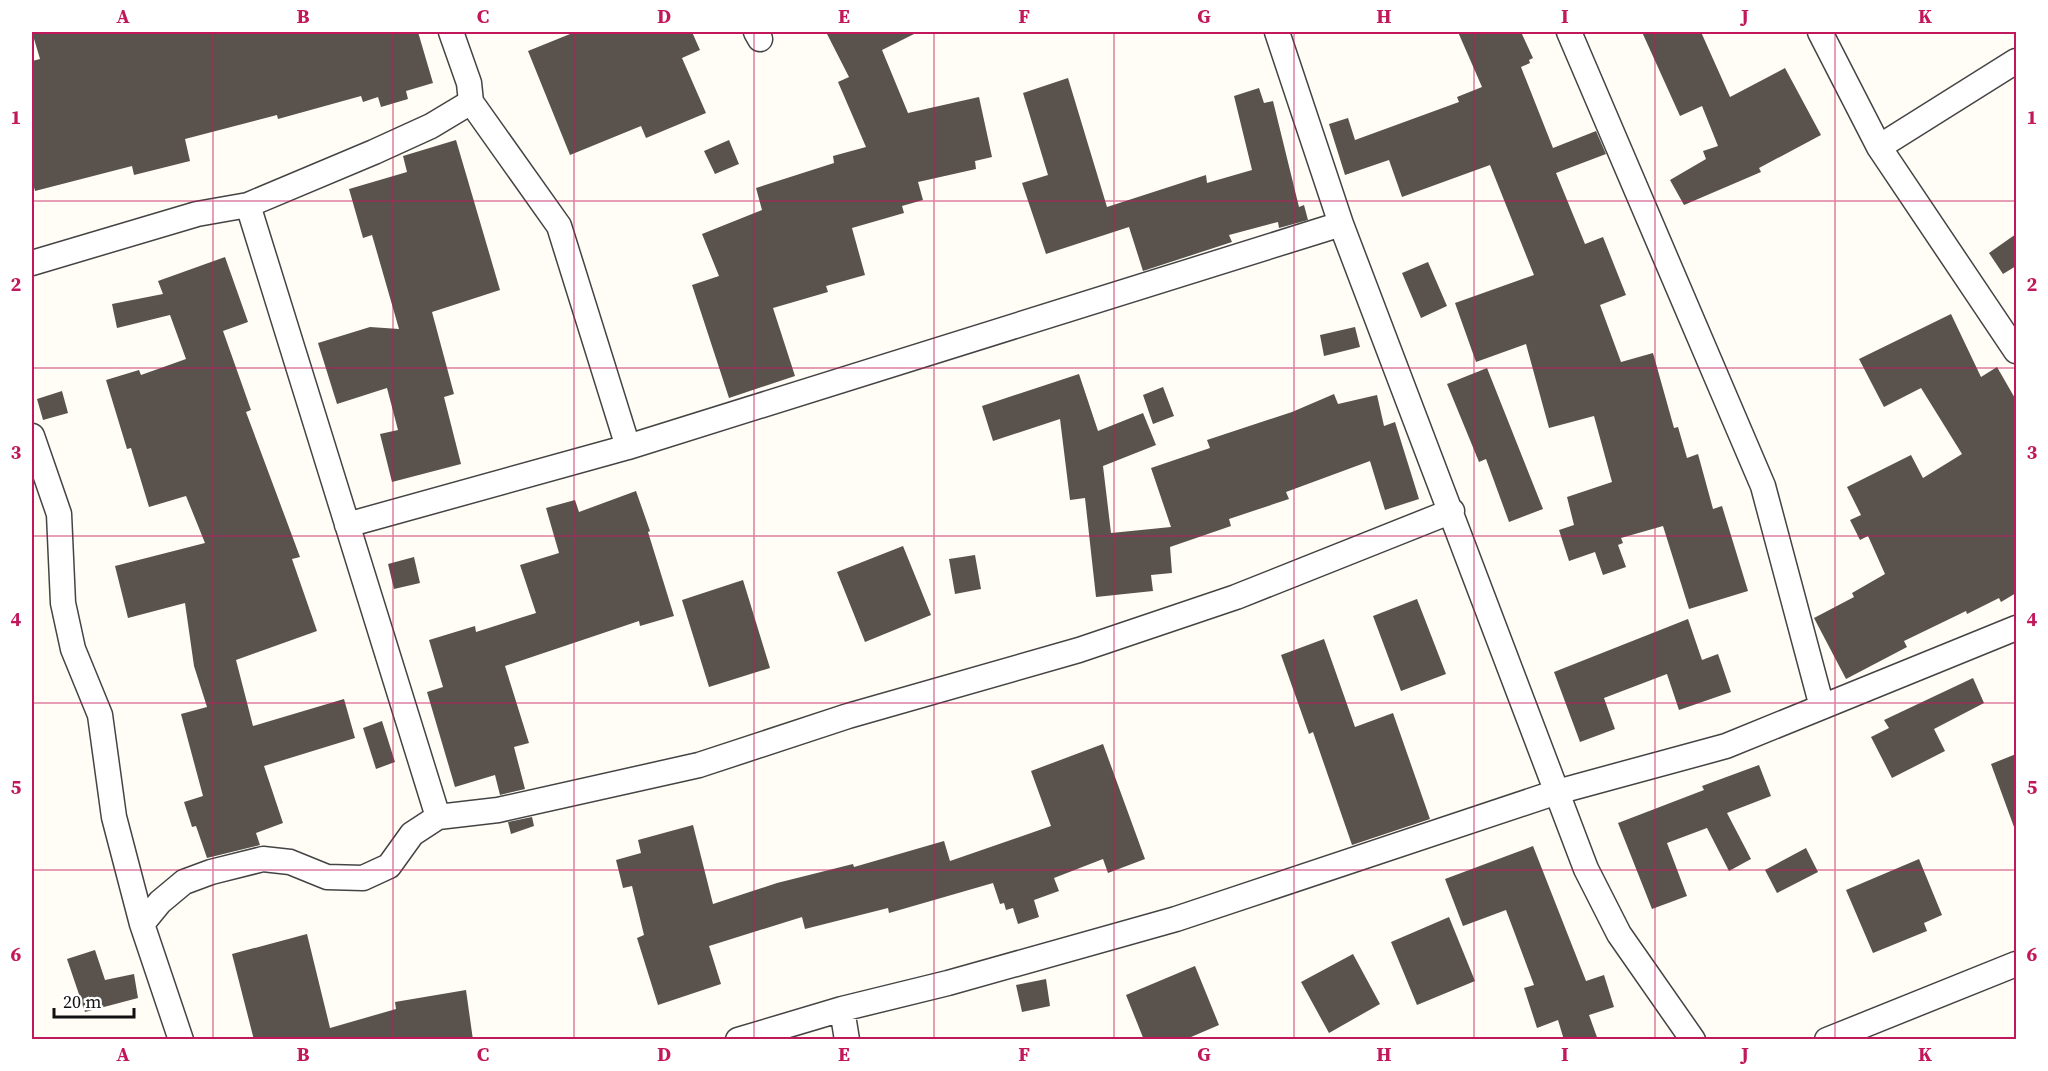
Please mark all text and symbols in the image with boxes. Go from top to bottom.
text: A [116,2,130,30]
text: B [296,2,310,30]
text: C [477,2,489,30]
text: D [657,2,671,30]
text: E [838,2,850,30]
text: F [1018,2,1030,30]
text: G [1197,2,1211,30]
text: H [1376,2,1392,30]
text: I [1561,2,1569,30]
text: J [1739,2,1749,30]
text: K [1918,2,1932,30]
text: 1 [11,103,21,131]
text: 1 [2027,103,2037,131]
text: 2 [11,270,22,298]
text: 2 [2027,270,2038,298]
text: 3 [11,438,22,466]
text: 3 [2027,438,2038,466]
text: 4 [11,605,22,633]
text: 4 [2027,605,2038,633]
text: 5 [11,773,22,801]
text: 5 [2027,773,2038,801]
text: 6 [11,940,22,968]
text: 6 [2027,940,2038,968]
scale bar [54,981,134,1019]
text: 20 m [63,989,101,1014]
text: A [116,1040,130,1068]
text: B [296,1040,310,1068]
text: C [477,1040,489,1068]
text: D [657,1040,671,1068]
text: E [838,1040,850,1068]
text: F [1018,1040,1030,1068]
text: G [1197,1040,1211,1068]
text: H [1376,1040,1392,1068]
text: I [1561,1040,1569,1068]
text: J [1739,1040,1749,1068]
text: K [1918,1040,1932,1068]

